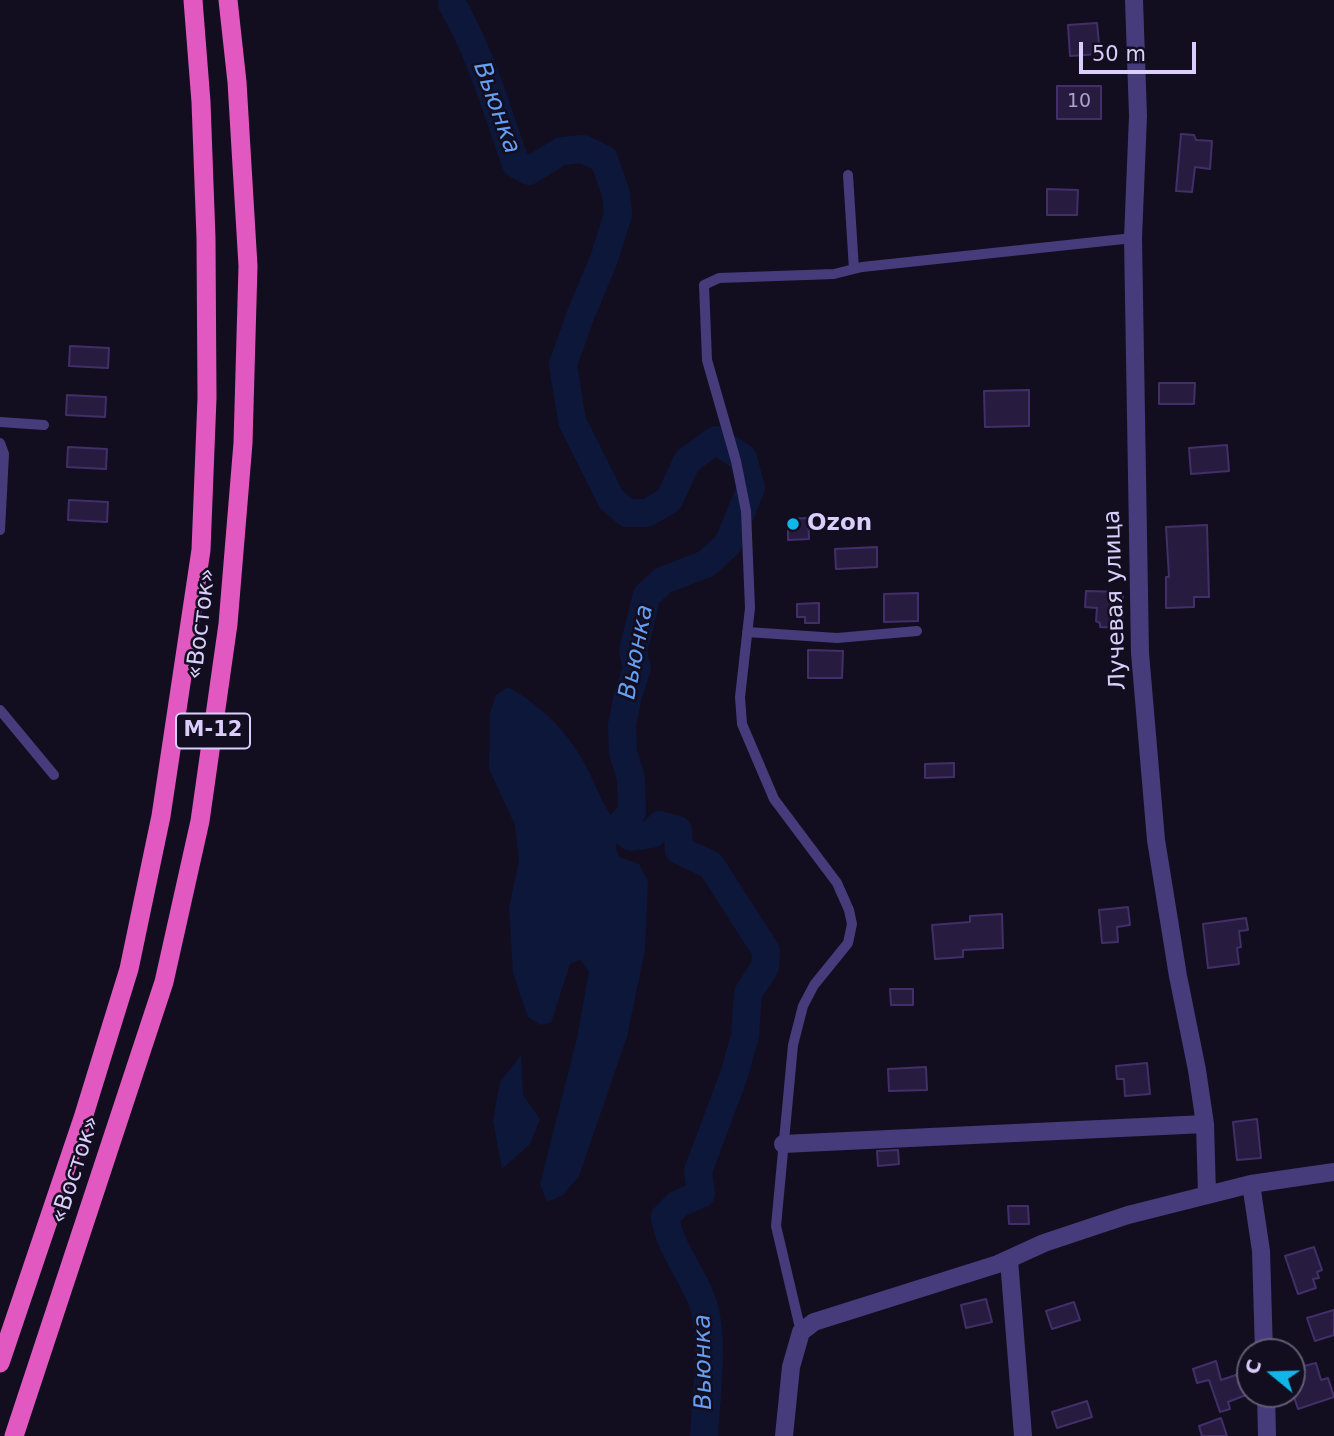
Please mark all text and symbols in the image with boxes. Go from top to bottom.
scale bar [1082,28,1199,72]
text: 50 m [1092,42,1146,66]
water label: Вьюнка [466,58,526,158]
house number: 10 [1067,91,1091,113]
street label: Лучевая улица [1099,509,1133,691]
place label: Ozon [807,510,872,538]
marker: Ozon [785,516,801,532]
street label: «Восток» [181,567,223,681]
water label: Вьюнка [614,602,660,702]
road number: М-12 [176,714,250,748]
street label: «Восток» [46,1112,106,1228]
water label: Вьюнка [689,1314,719,1410]
north arrow [1236,1338,1306,1408]
text: С [1240,1357,1266,1377]

